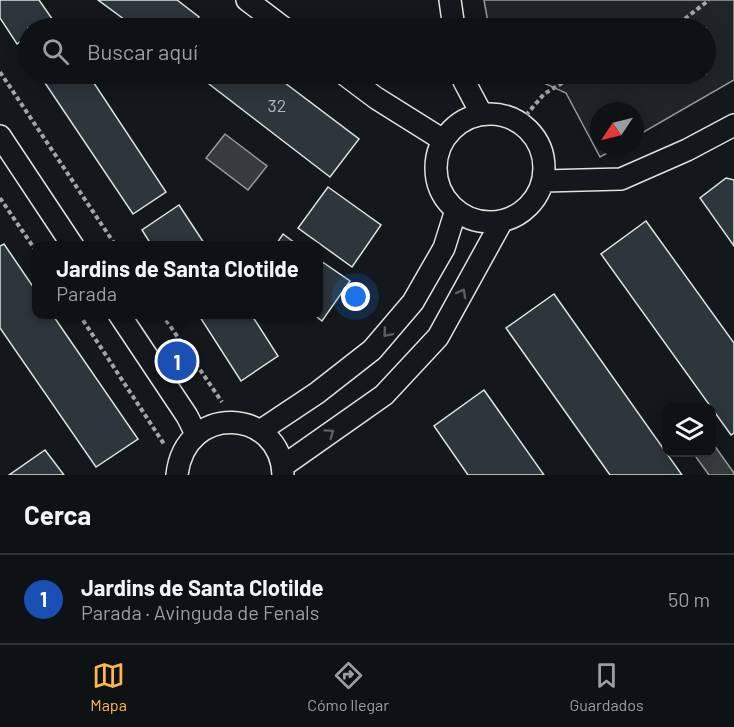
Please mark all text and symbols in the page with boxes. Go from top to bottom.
search box [18,18,716,84]
icon: search [39,35,72,68]
text: Buscar aquí [87,38,198,64]
house number: 32 [268,94,286,116]
north arrow [590,102,644,156]
popup [32,241,323,319]
text: Jardins de Santa Clotilde [56,255,299,281]
text: Parada [56,281,117,305]
your location [341,282,370,311]
one-way arrow [455,289,466,299]
one-way arrow [383,326,394,337]
pin: 1 [158,338,196,384]
map controls [662,403,716,457]
button: layers [662,403,716,457]
one-way arrow [324,429,335,440]
text: Cerca [24,499,91,530]
text: Jardins de Santa Clotilde [81,574,323,600]
text: 1 [40,587,47,611]
text: 50 m [668,587,710,611]
text: Parada · Avinguda de Fenals [81,600,319,624]
tab: Mapa [90,659,127,714]
tab: Cómo llegar [307,659,389,714]
tab: Guardados [569,659,644,714]

